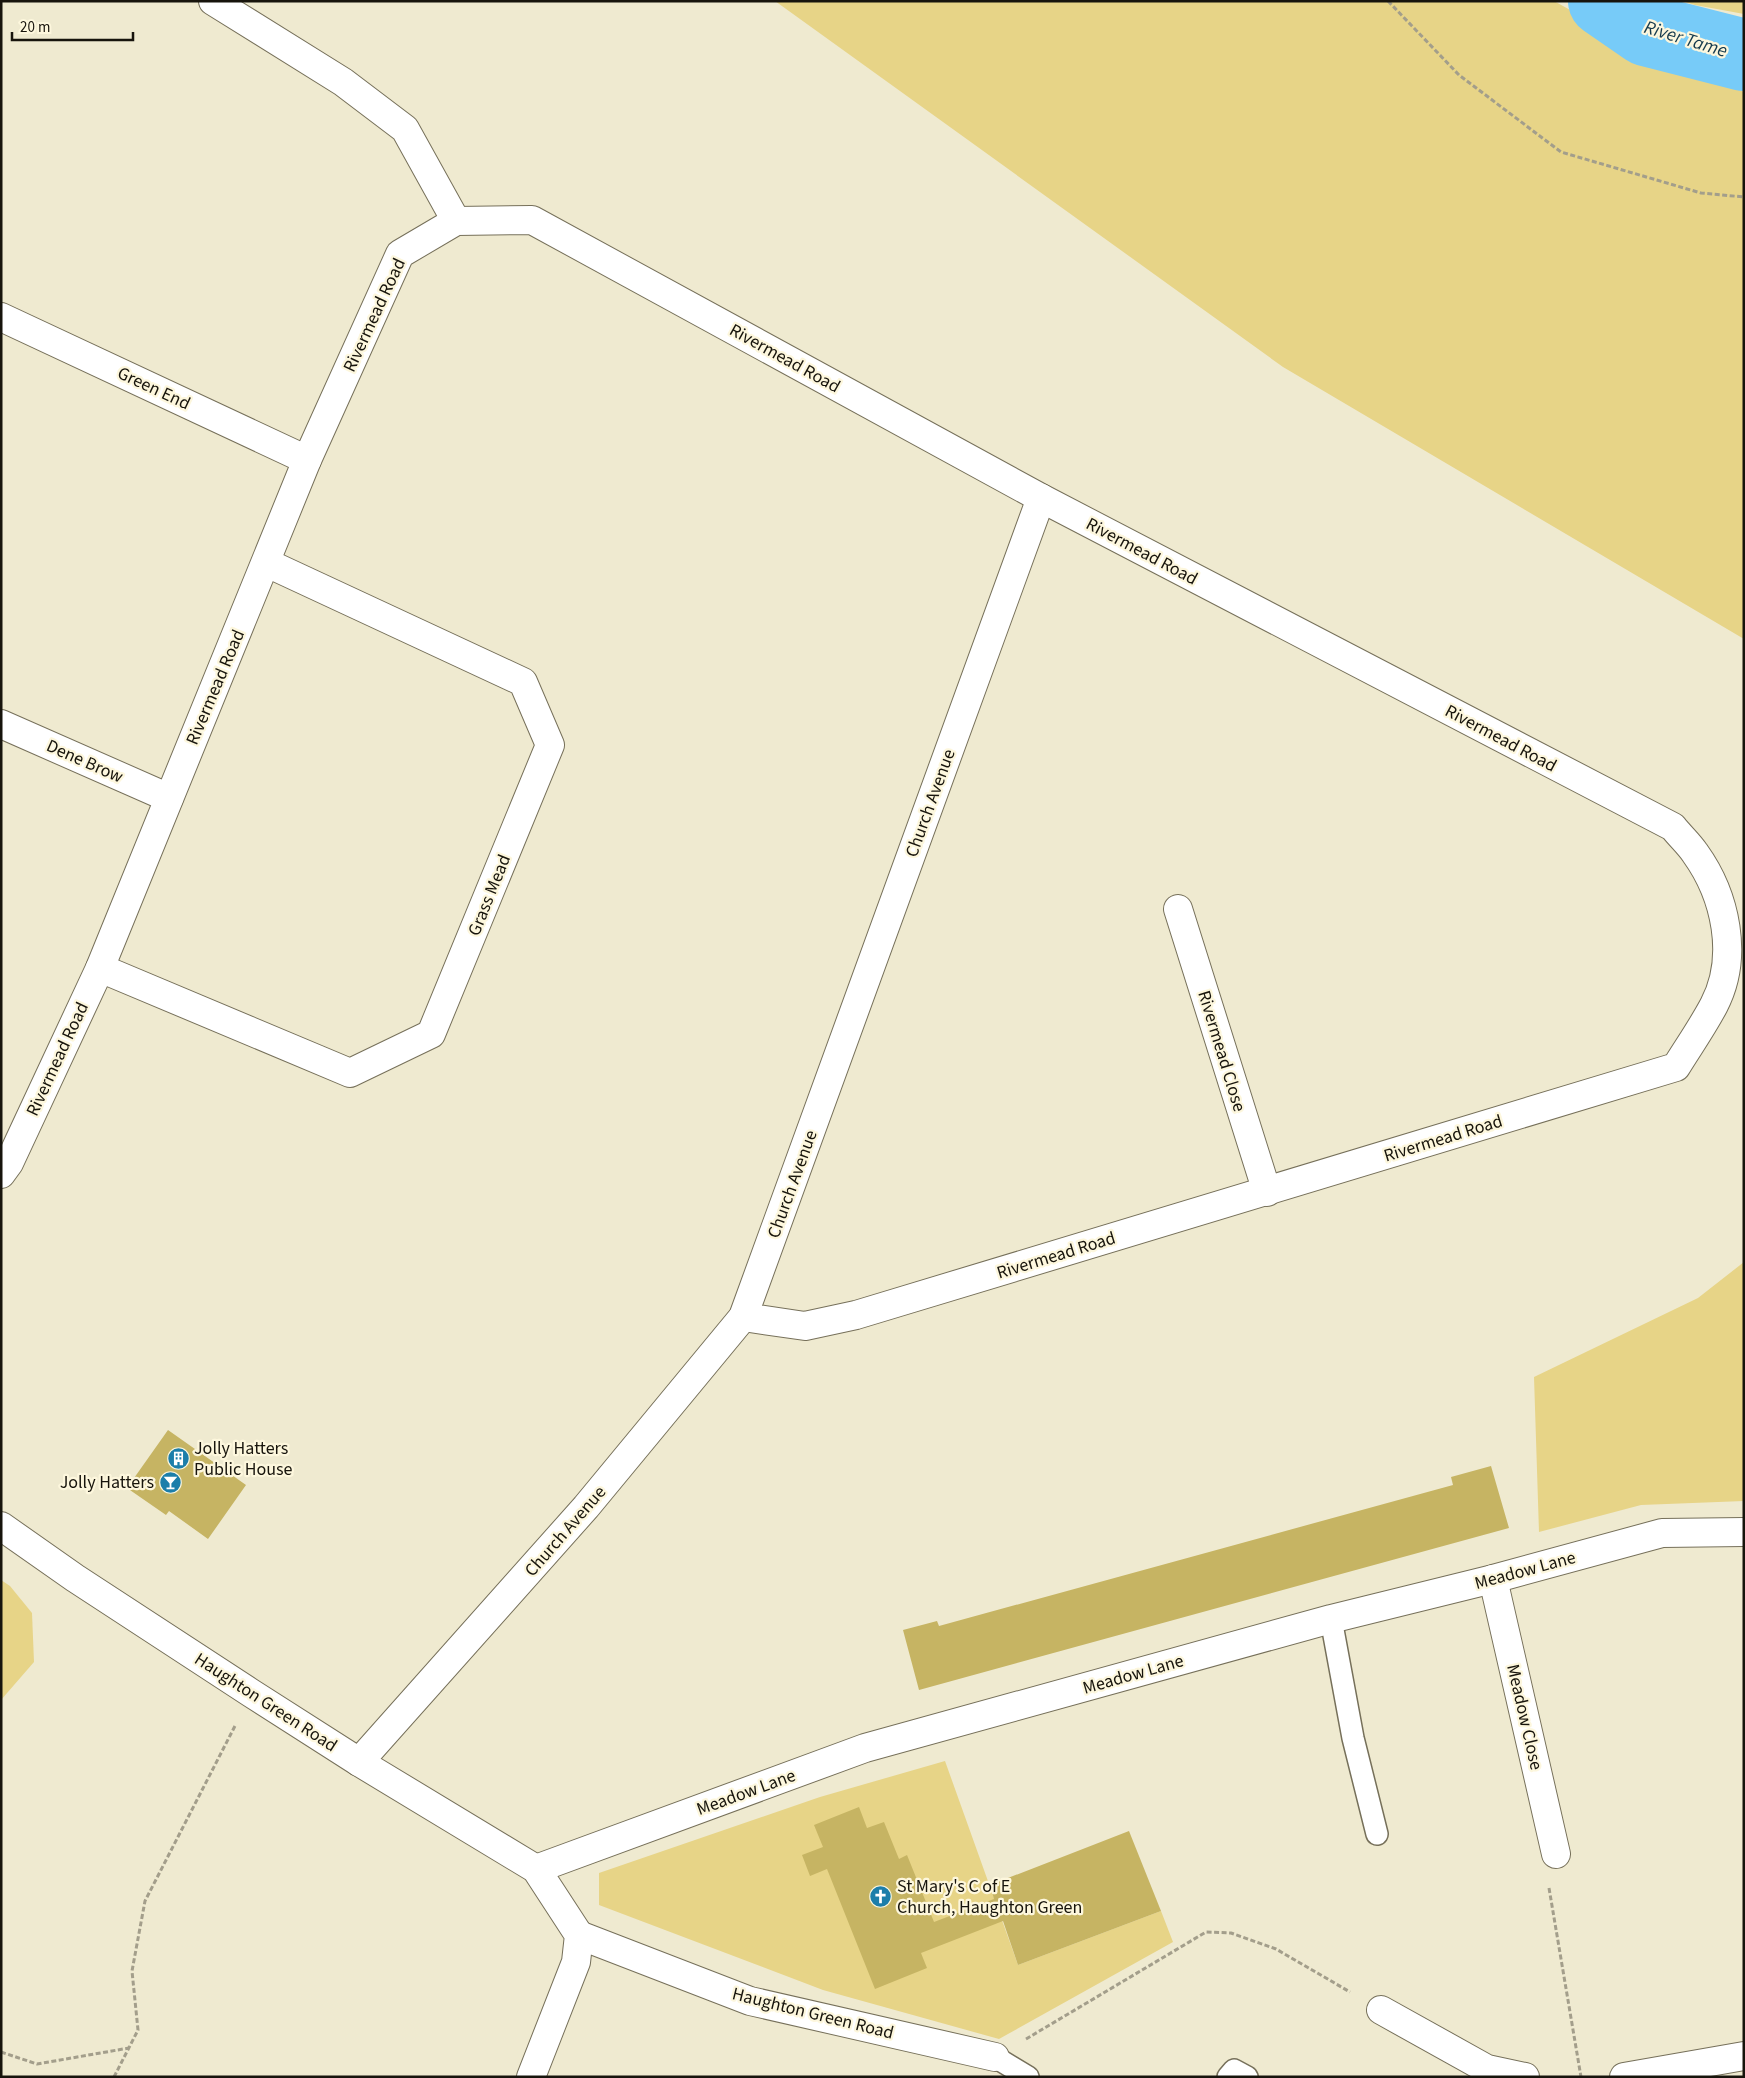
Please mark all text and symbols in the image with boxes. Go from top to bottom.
scale bar [12,10,134,42]
water label: River Tame [1641,14,1730,65]
text: 20 m [20,17,50,38]
street label: Rivermead Road [337,254,412,376]
street label: Rivermead Road [725,318,845,399]
street label: Green End [113,361,194,416]
street label: Rivermead Road [1082,512,1202,591]
street label: Rivermead Road [180,626,251,749]
street label: Rivermead Road [1441,699,1561,778]
street label: Dene Brow [42,733,127,790]
street label: Church Avenue [899,746,962,861]
street label: Grass Mead [462,851,517,940]
street label: Rivermead Close [1191,987,1252,1115]
street label: Rivermead Road [20,998,95,1120]
street label: Rivermead Road [1381,1109,1506,1168]
street label: Church Avenue [761,1127,824,1242]
street label: Rivermead Road [994,1226,1119,1285]
place label: Jolly Hatters Public House [194,1436,293,1482]
building icon: Jolly Hatters Public House [166,1446,190,1470]
place label: Jolly Hatters [60,1470,154,1495]
bar icon: Jolly Hatters [158,1470,182,1494]
street label: Church Avenue [519,1480,612,1582]
street label: Meadow Lane [1472,1545,1578,1596]
street label: Haughton Green Road [189,1647,342,1758]
street label: Meadow Lane [1080,1648,1186,1701]
street label: Meadow Close [1500,1662,1549,1773]
street label: Meadow Lane [693,1763,799,1822]
place label: St Mary's C of E Church, Haughton Green [897,1874,1082,1920]
church icon: St Mary's C of E Church, Haughton Green [869,1884,893,1908]
street label: Haughton Green Road [730,1981,896,2046]

